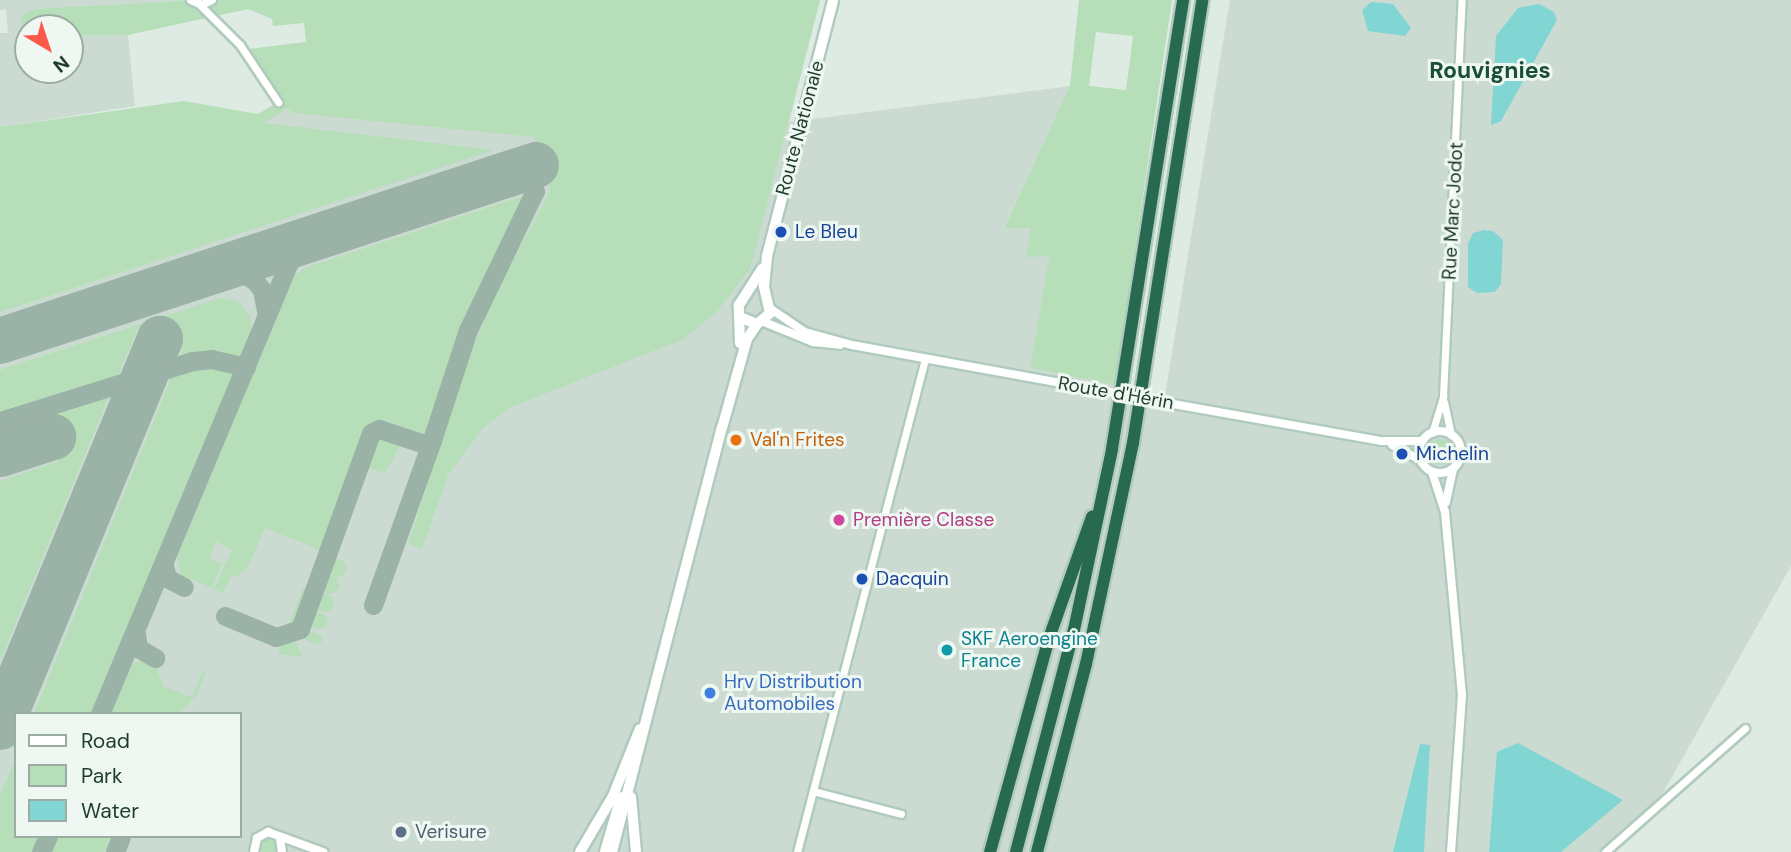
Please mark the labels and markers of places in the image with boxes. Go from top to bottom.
place label: Le Bleu [795,221,858,243]
marker: Le Bleu [773,224,789,240]
place label: Val'n Frites [750,429,844,451]
marker: Val'n Frites [728,432,744,448]
place label: Michelin [1416,443,1489,465]
marker: Michelin [1394,446,1410,462]
place label: Première Classe [853,509,994,531]
marker: Première Classe [831,512,847,528]
place label: Dacquin [876,568,949,590]
marker: Dacquin [854,571,870,587]
place label: SKF Aeroengine France [961,628,1098,672]
marker: SKF Aeroengine France [939,642,955,658]
place label: Hrv Distribution Automobiles [724,671,862,715]
marker: Hrv Distribution Automobiles [702,685,718,701]
place label: Verisure [415,821,487,843]
marker: Verisure [393,824,409,840]

